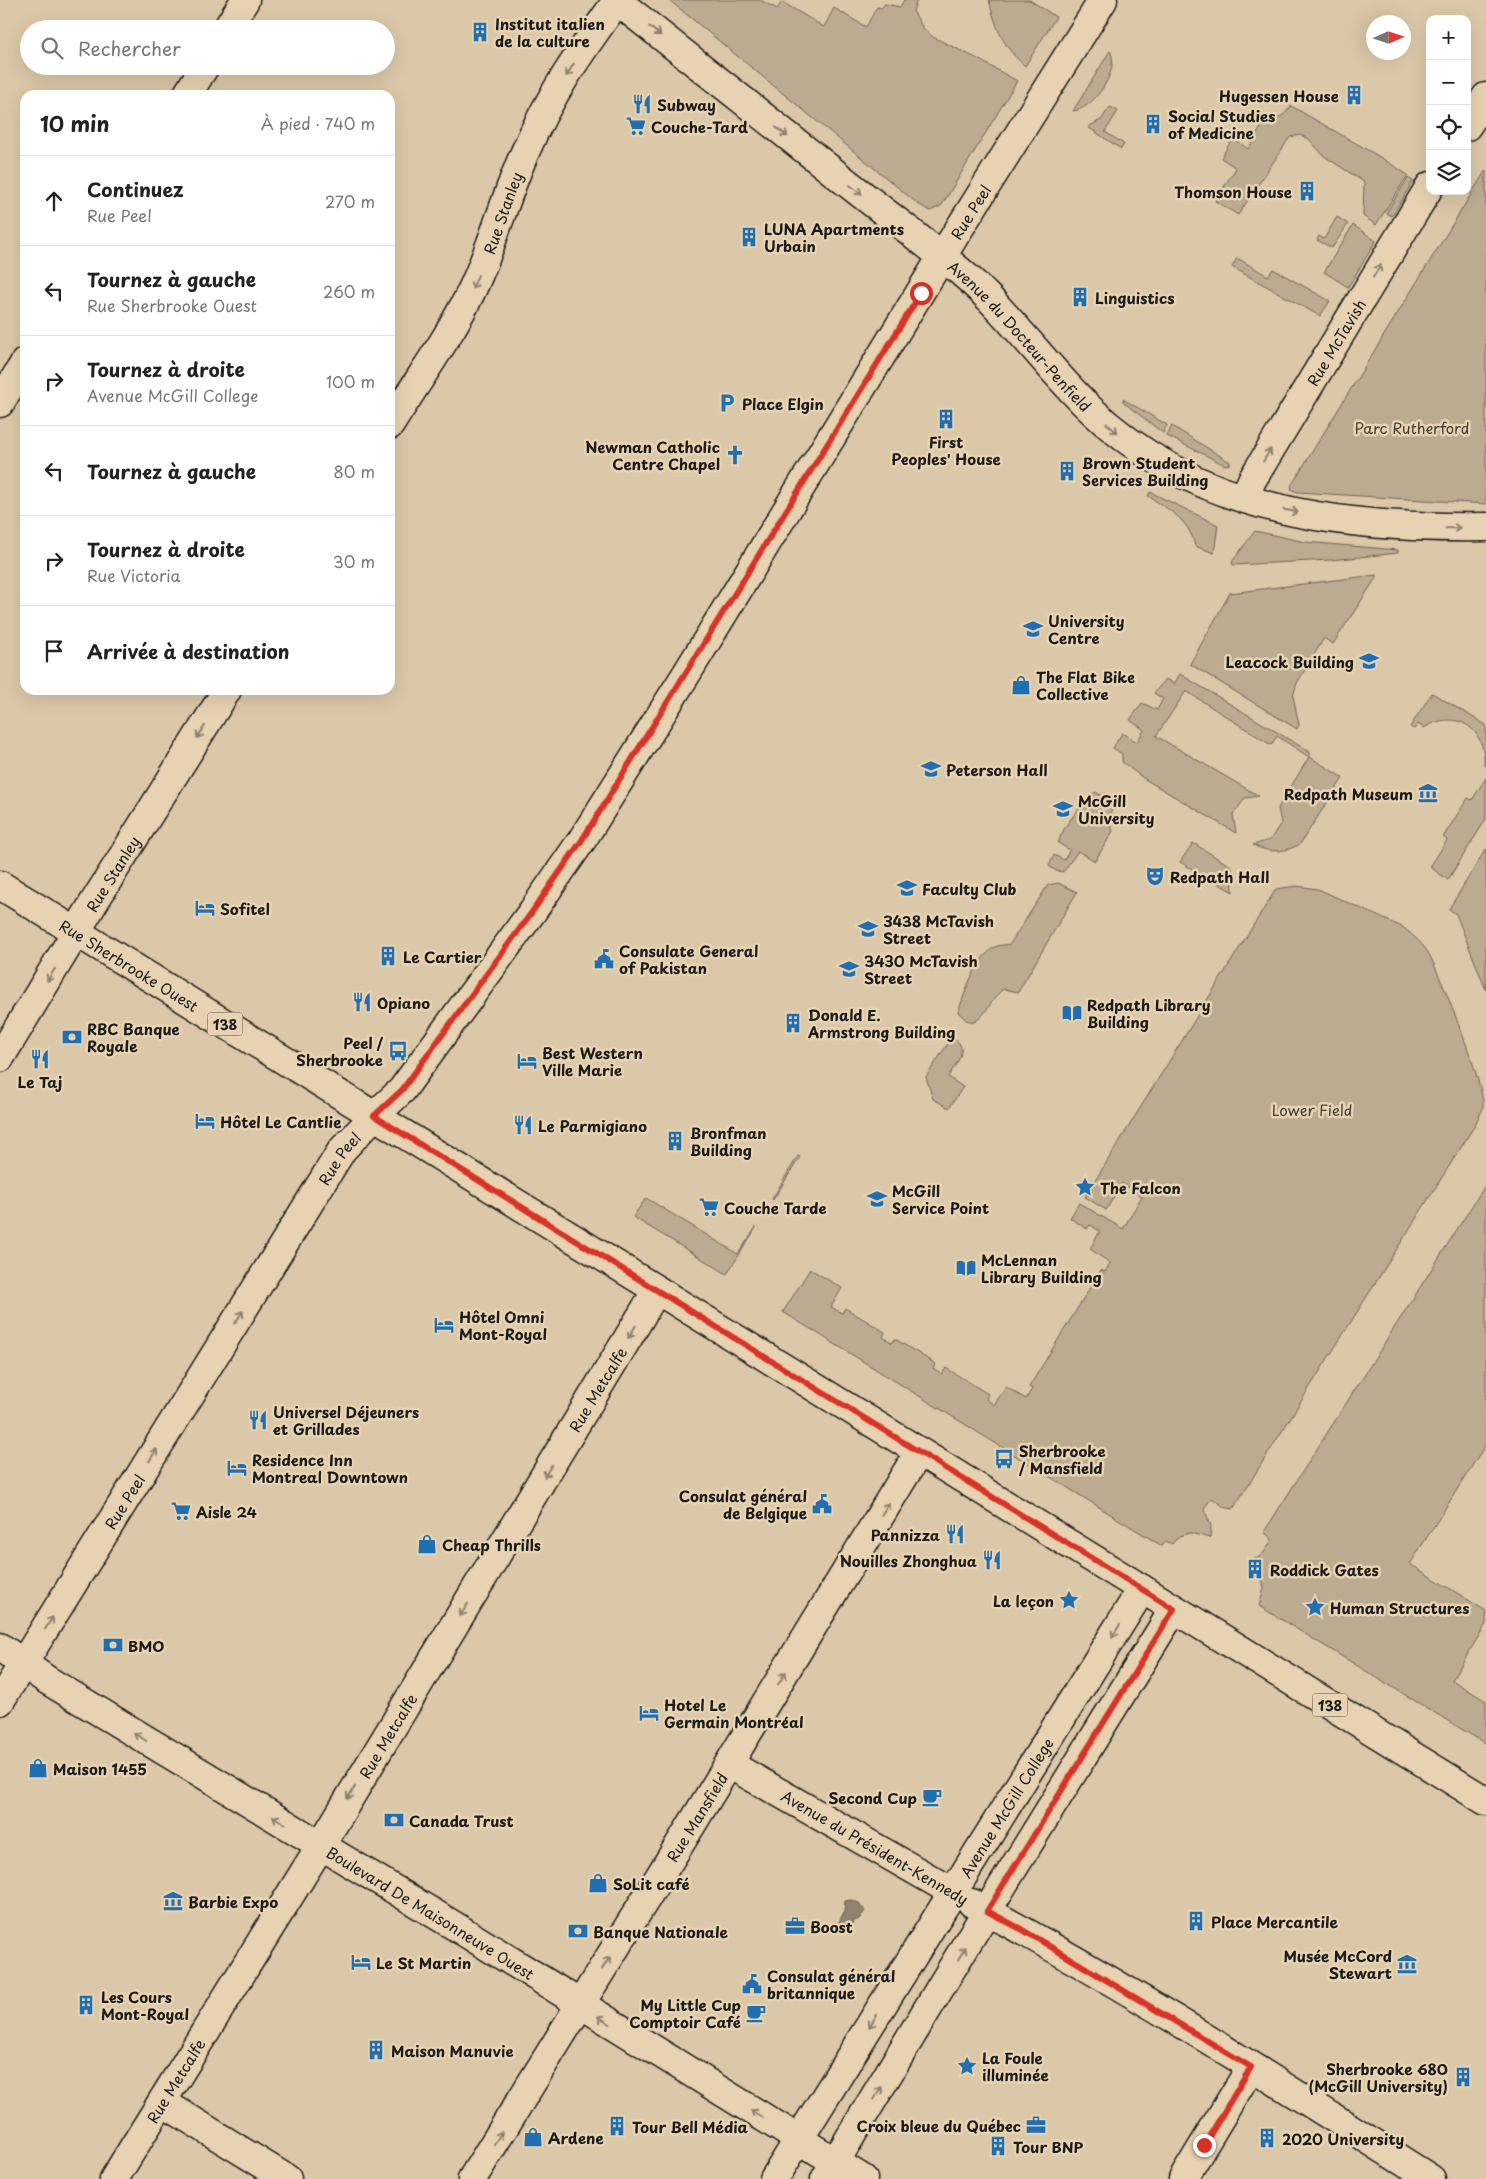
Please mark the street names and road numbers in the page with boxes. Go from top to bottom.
street label: Rue Stanley [477,168,527,257]
street label: Rue Peel [944,180,996,243]
street label: Avenue du Docteur-Penfield [943,255,1097,416]
street label: Rue McTavish [1300,294,1371,390]
street label: Rue Stanley [80,831,145,916]
street label: Rue Sherbrooke Ouest [55,913,203,1016]
road number: 138 [208,1012,242,1036]
street label: Rue Peel [312,1126,365,1189]
street label: Rue Metcalfe [563,1342,632,1436]
street label: Rue Peel [98,1469,150,1533]
street label: Rue Metcalfe [353,1689,422,1782]
road number: 138 [1312,1694,1348,1716]
street label: Avenue McGill College [954,1733,1058,1882]
street label: Rue Mansfield [660,1768,732,1866]
street label: Avenue du Président-Kennedy [777,1784,973,1910]
street label: Boulevard De Maisonneuve Ouest [323,1840,539,1984]
street label: Rue Metcalfe [140,2034,210,2127]

